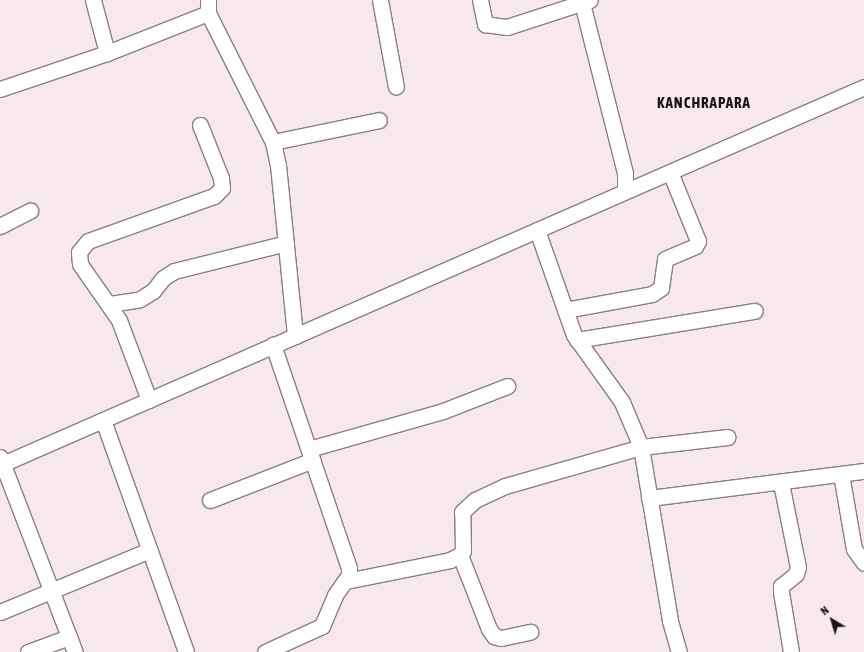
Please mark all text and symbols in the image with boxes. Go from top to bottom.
district label: KANCHRAPARA [657,94,751,112]
north arrow [812,600,852,640]
text: N [818,604,831,617]

